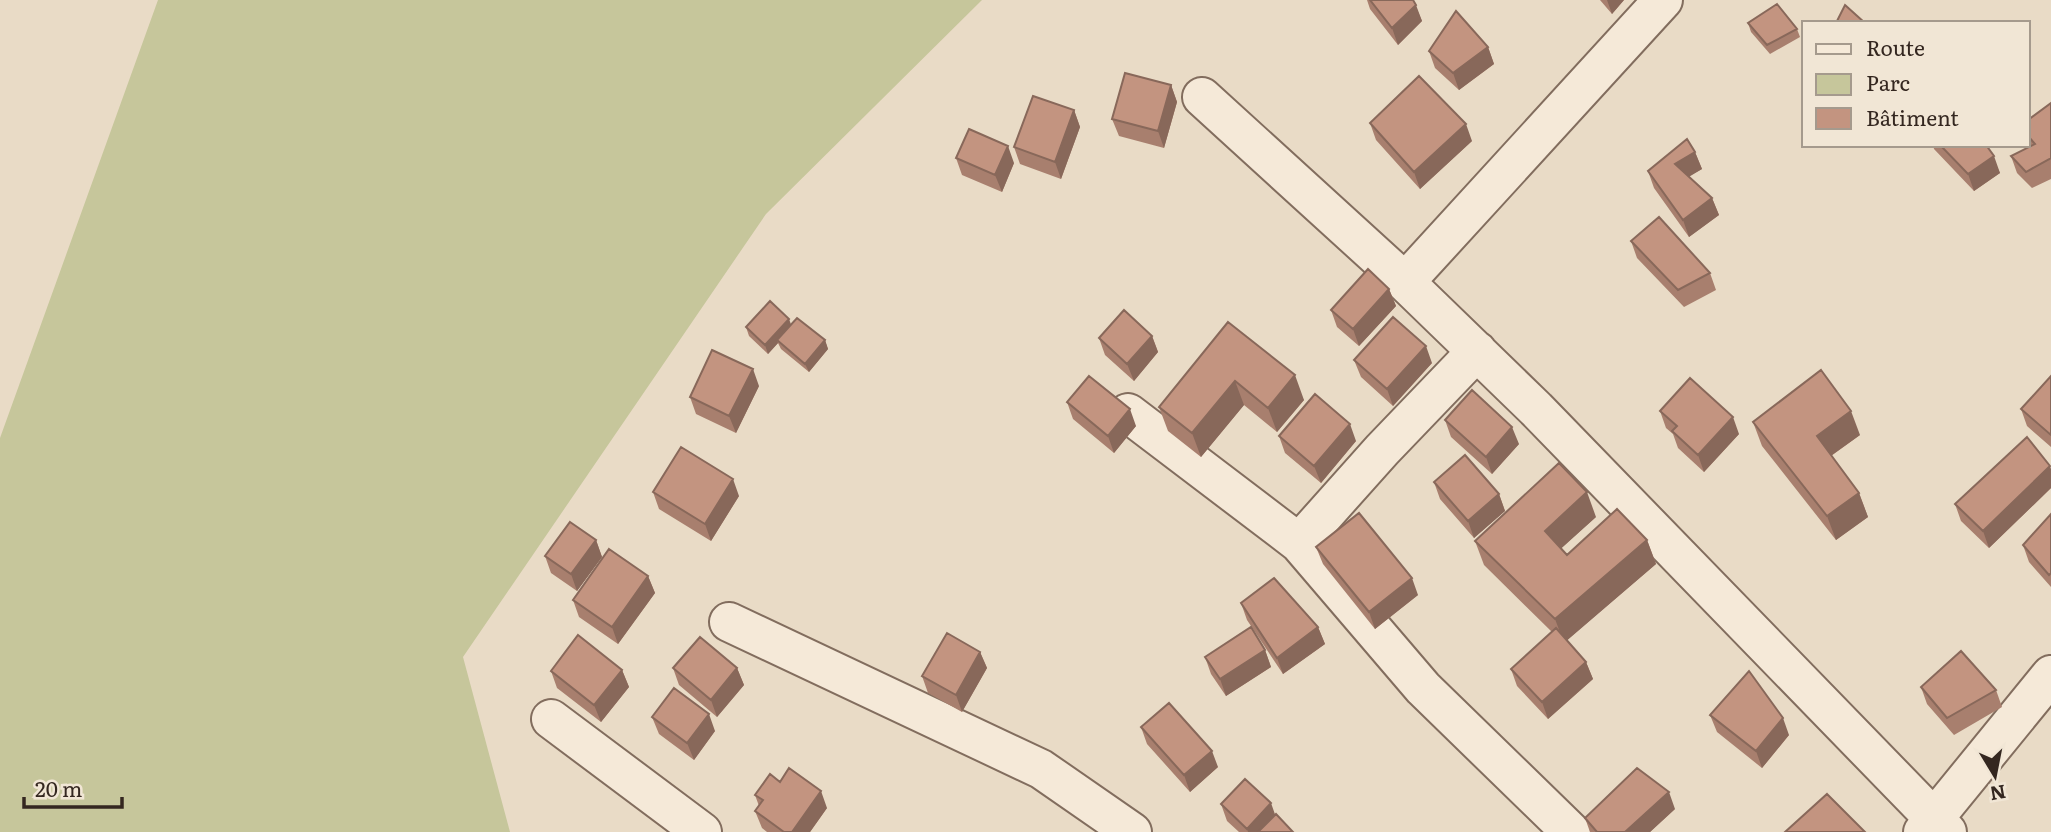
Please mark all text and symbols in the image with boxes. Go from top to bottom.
legend [1802,21,2030,147]
text: Route [1866,31,1925,62]
text: Parc [1866,66,1910,97]
text: Bâtiment [1866,101,1959,132]
north arrow [1960,741,2030,811]
scale bar [24,766,122,810]
text: 20 m [35,772,82,803]
text: N [1988,779,2008,809]

